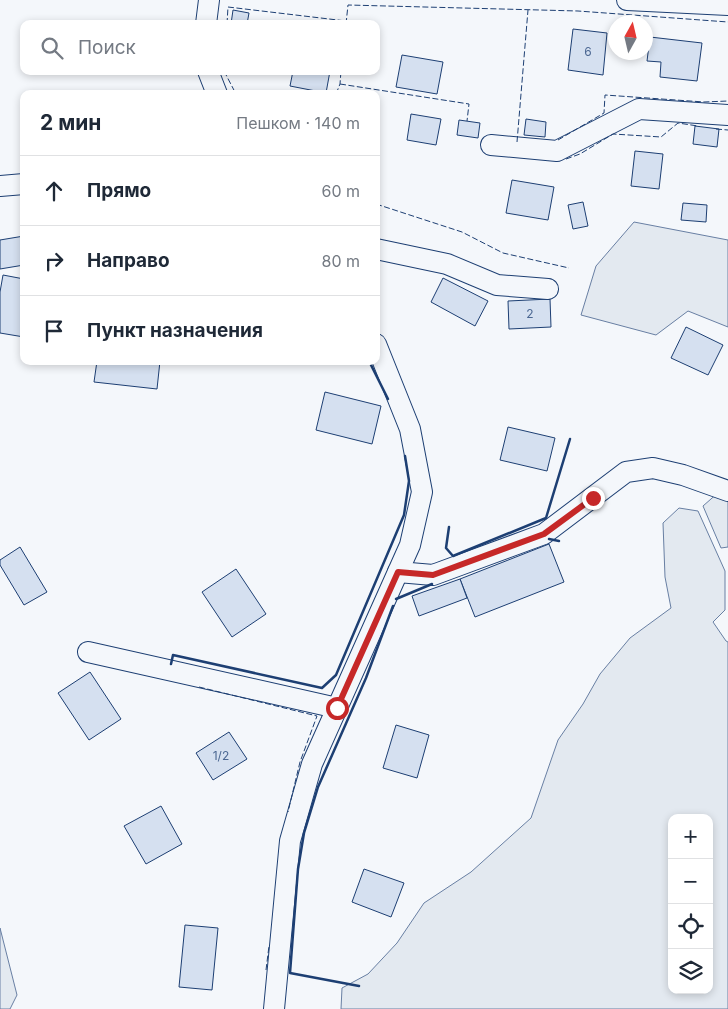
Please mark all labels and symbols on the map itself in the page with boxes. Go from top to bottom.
north arrow [608,15,653,60]
house number: 6 [584,44,592,59]
house number: 2 [526,306,534,321]
route end [582,487,605,510]
route start [326,697,349,720]
house number: 1/2 [213,748,229,763]

